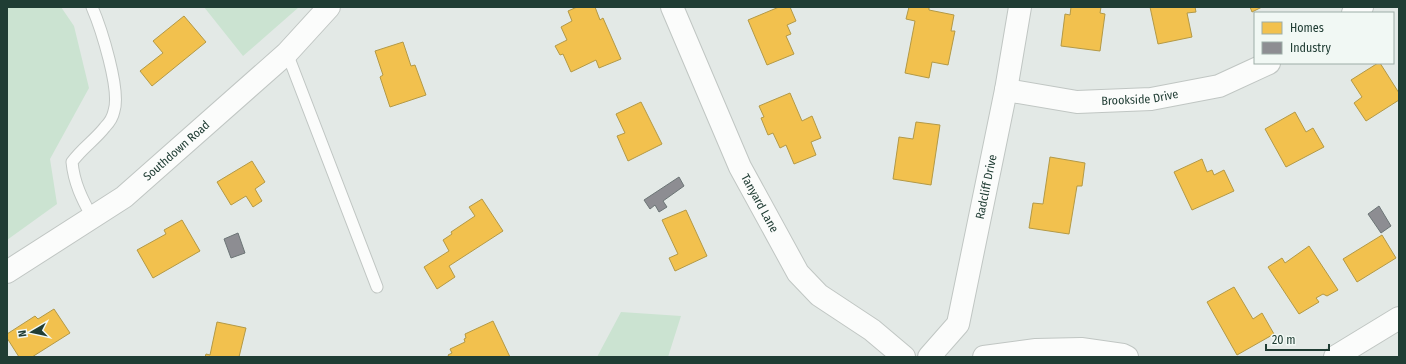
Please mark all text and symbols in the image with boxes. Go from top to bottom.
legend [1254,12,1394,64]
text: Homes [1290,21,1324,35]
text: Industry [1290,41,1331,55]
street label: Brookside Drive [1101,87,1180,108]
street label: Southdown Road [141,118,212,184]
street label: Radcliff Drive [973,153,1000,220]
street label: Tanyard Lane [738,171,781,235]
north arrow [12,312,52,352]
scale bar [1266,326,1329,352]
text: N [16,329,30,338]
text: 20 m [1272,333,1296,347]

